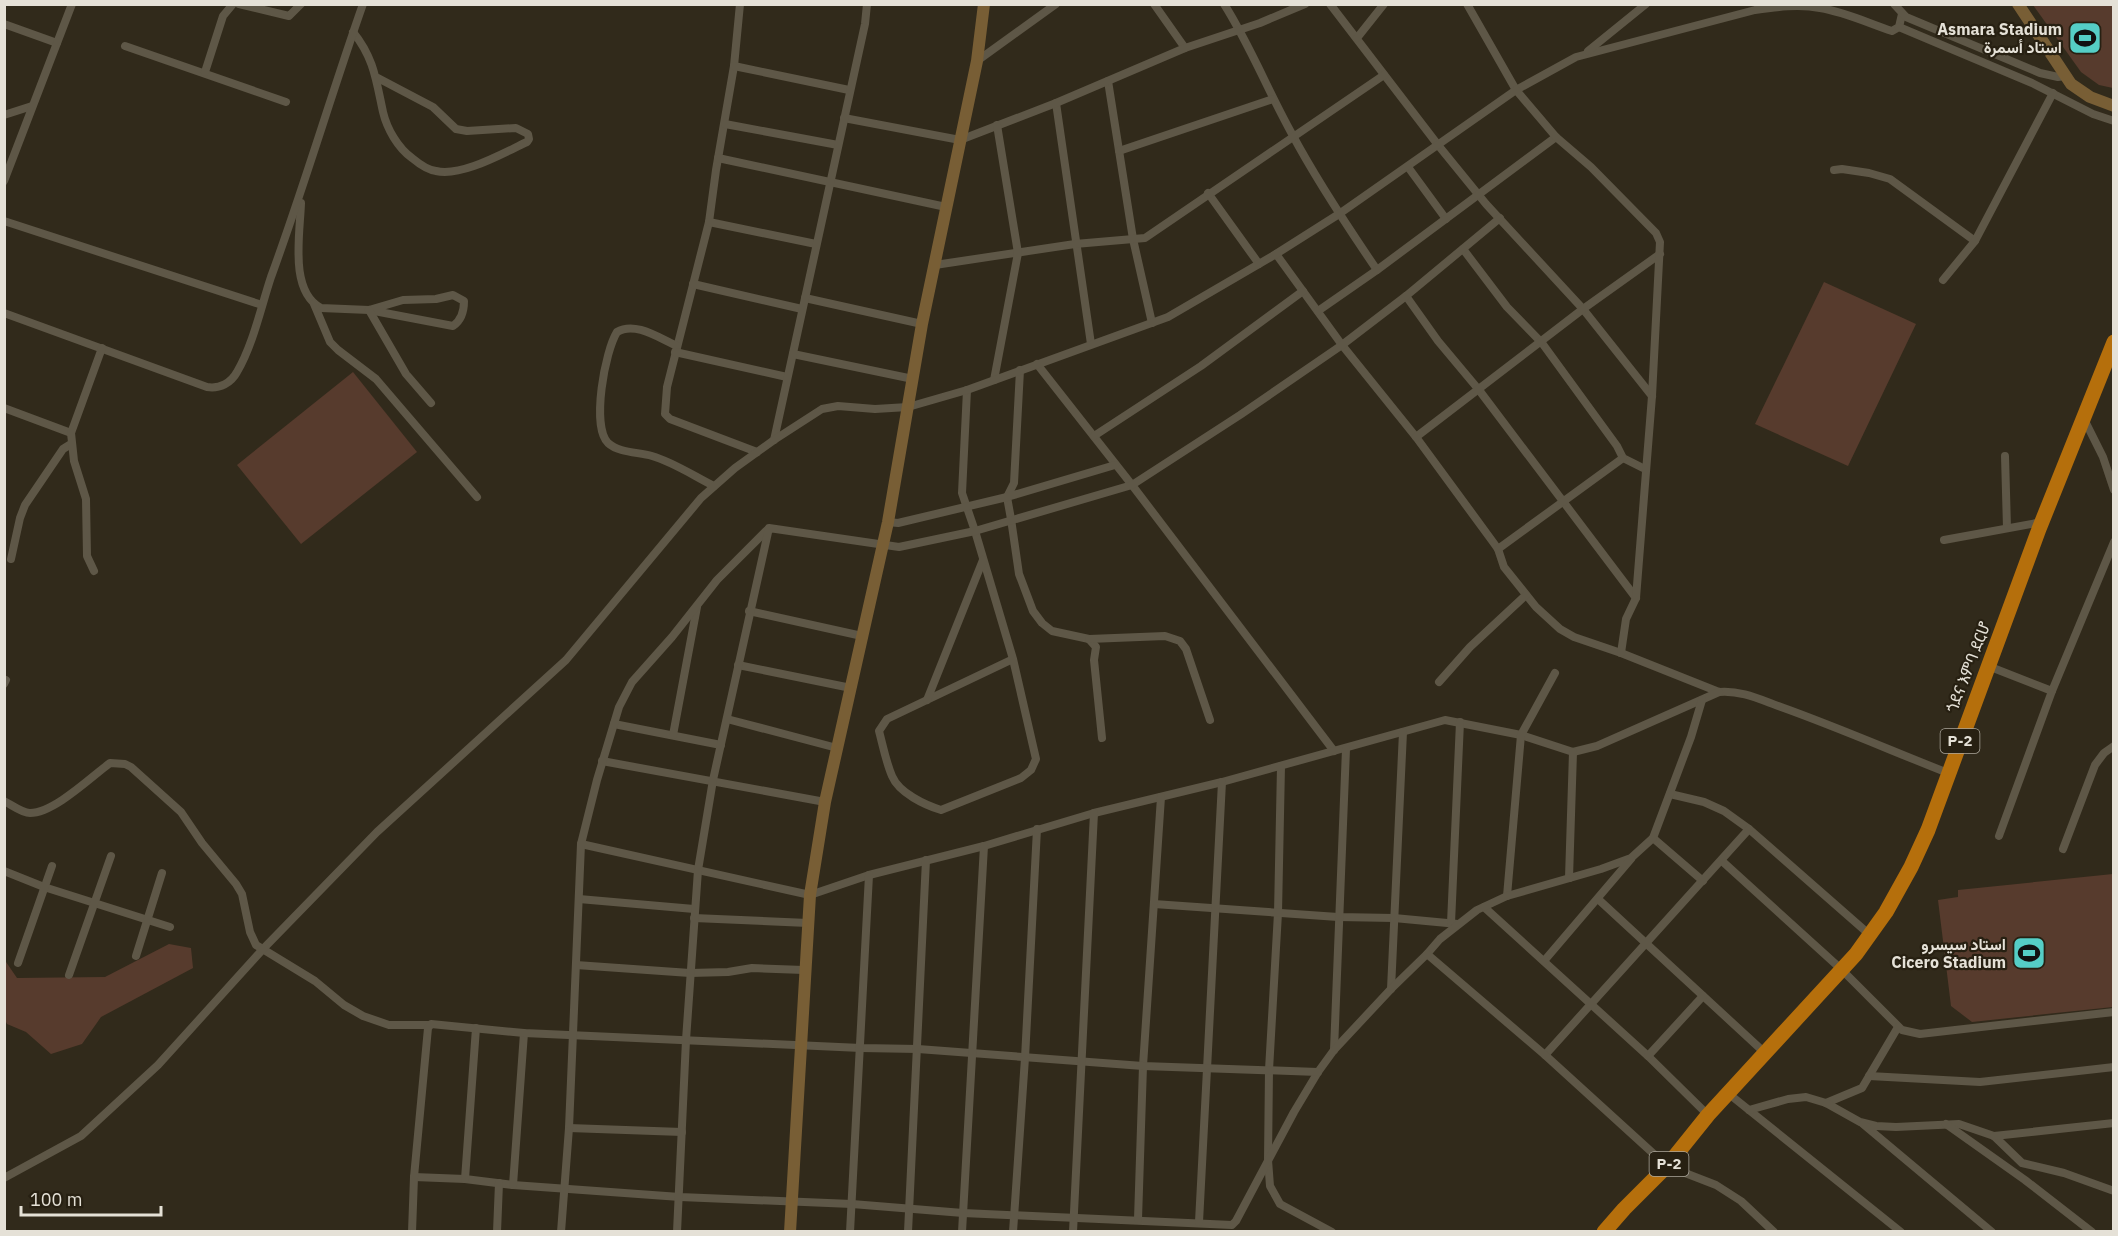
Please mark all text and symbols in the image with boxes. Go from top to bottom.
place label: Asmara Stadium استاد أسمرة [1937,19,2062,58]
sports icon: Asmara Stadium استاد أسمرة [2067,20,2103,56]
street label: ጎደና እምባ ደርሆ [1942,618,1995,715]
road number: P-2 [1940,729,1980,753]
place label: استاد سيسرو Cicero Stadium [1891,934,2006,972]
sports icon: استاد سيسرو Cicero Stadium [2011,935,2047,971]
road number: P-2 [1650,1152,1688,1176]
scale bar [21,1179,160,1217]
text: 100 m [30,1188,82,1211]

